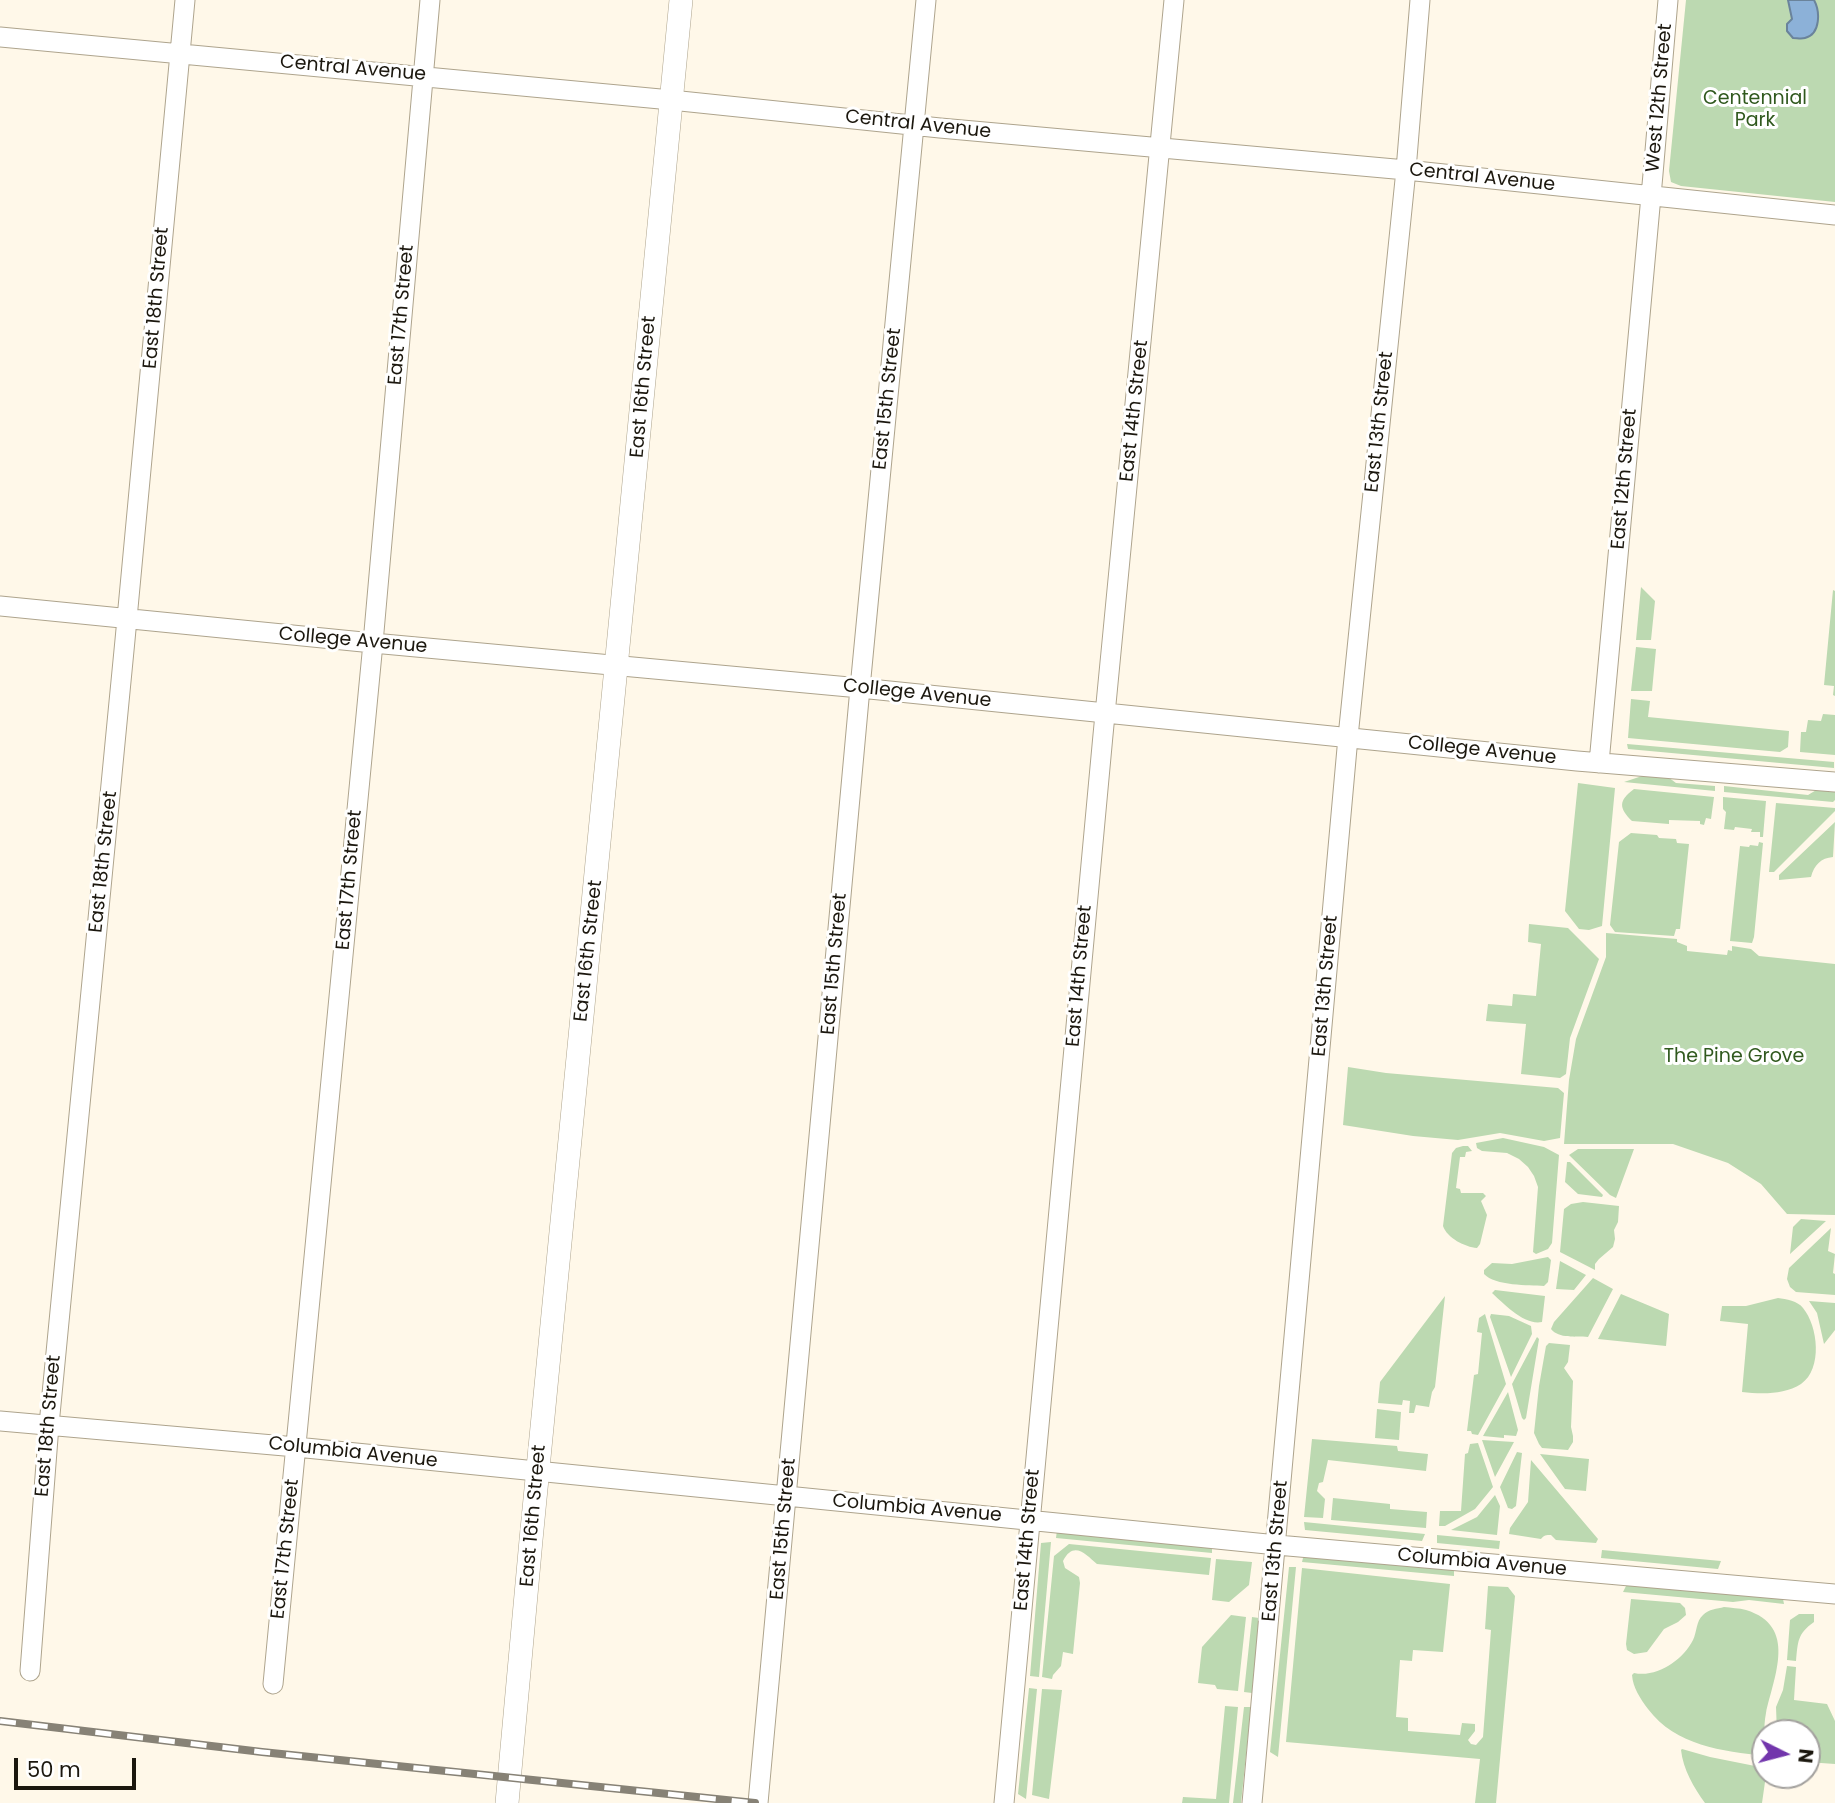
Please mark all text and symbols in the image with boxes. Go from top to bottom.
street label: West 12th Street [1642,23,1678,173]
street label: Central Avenue [279,51,427,87]
park label: Centennial Park [1703,88,1807,132]
street label: Central Avenue [844,106,992,144]
street label: Central Avenue [1408,159,1556,197]
street label: East 18th Street [139,226,175,370]
street label: East 17th Street [385,244,419,386]
street label: East 16th Street [626,315,662,459]
street label: East 15th Street [869,327,907,471]
street label: East 14th Street [1116,339,1154,483]
street label: East 13th Street [1361,350,1399,494]
street label: East 12th Street [1607,408,1643,550]
street label: College Avenue [278,623,428,659]
street label: College Avenue [842,675,992,713]
street label: College Avenue [1407,732,1557,770]
street label: East 18th Street [85,790,123,934]
street label: East 17th Street [333,809,367,951]
street label: East 16th Street [570,879,608,1023]
street label: East 15th Street [817,892,853,1036]
street label: East 14th Street [1062,904,1098,1048]
street label: East 13th Street [1308,915,1344,1057]
park label: The Pine Grove [1664,1046,1804,1068]
street label: East 18th Street [31,1354,67,1498]
street label: Columbia Avenue [267,1433,439,1473]
street label: East 16th Street [516,1444,552,1588]
street label: East 15th Street [766,1457,802,1601]
street label: East 14th Street [1010,1468,1046,1612]
street label: East 17th Street [267,1478,305,1620]
street label: East 13th Street [1258,1480,1294,1622]
street label: Columbia Avenue [831,1490,1003,1528]
street label: Columbia Avenue [1396,1544,1568,1582]
north arrow [1751,1719,1821,1789]
scale bar [18,1744,140,1788]
text: N [1791,1748,1820,1765]
text: 50 m [27,1755,81,1784]

